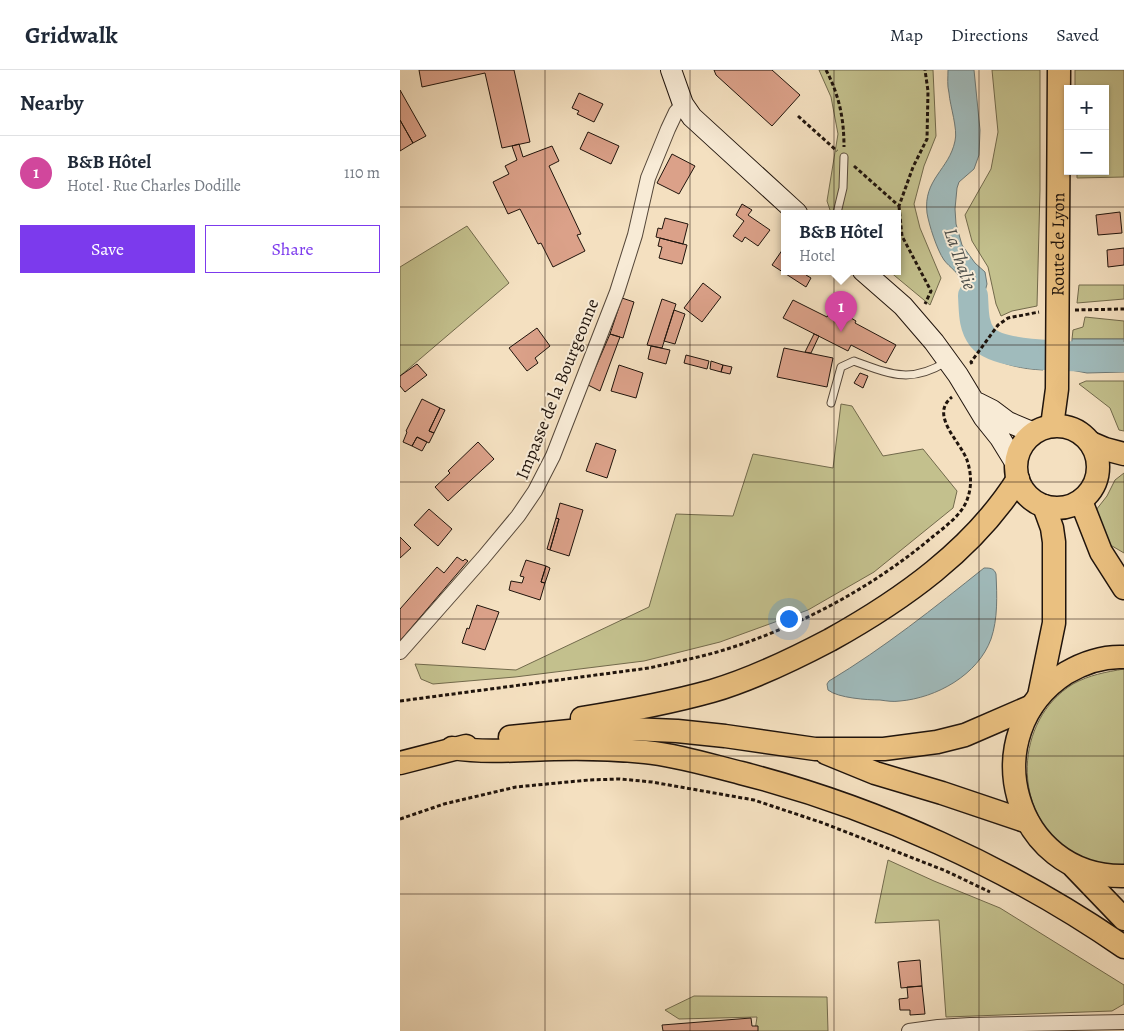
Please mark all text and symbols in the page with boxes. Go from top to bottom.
text: Gridwalk [25,19,118,51]
text: Map [890,23,923,47]
text: Directions [951,23,1028,47]
text: Saved [1056,23,1099,47]
map controls [1064,85,1109,175]
button: + [1064,85,1109,130]
text: Nearby [20,89,83,117]
button: − [1064,130,1109,175]
text: B&B Hôtel [67,149,151,175]
text: 1 [33,162,39,184]
text: 110 m [344,162,380,184]
text: Hotel · Rue Charles Dodille [67,175,241,197]
street label: Route de Lyon [1046,192,1070,296]
popup [781,210,901,275]
text: B&B Hôtel [799,219,883,245]
button: Save [20,225,195,273]
button: Share [205,225,380,273]
water label: La Thalie [937,225,983,293]
text: Hotel [799,245,835,267]
pin: 1 [825,291,857,332]
street label: Impasse de la Bourgeonne [510,295,604,483]
your location [776,606,802,632]

